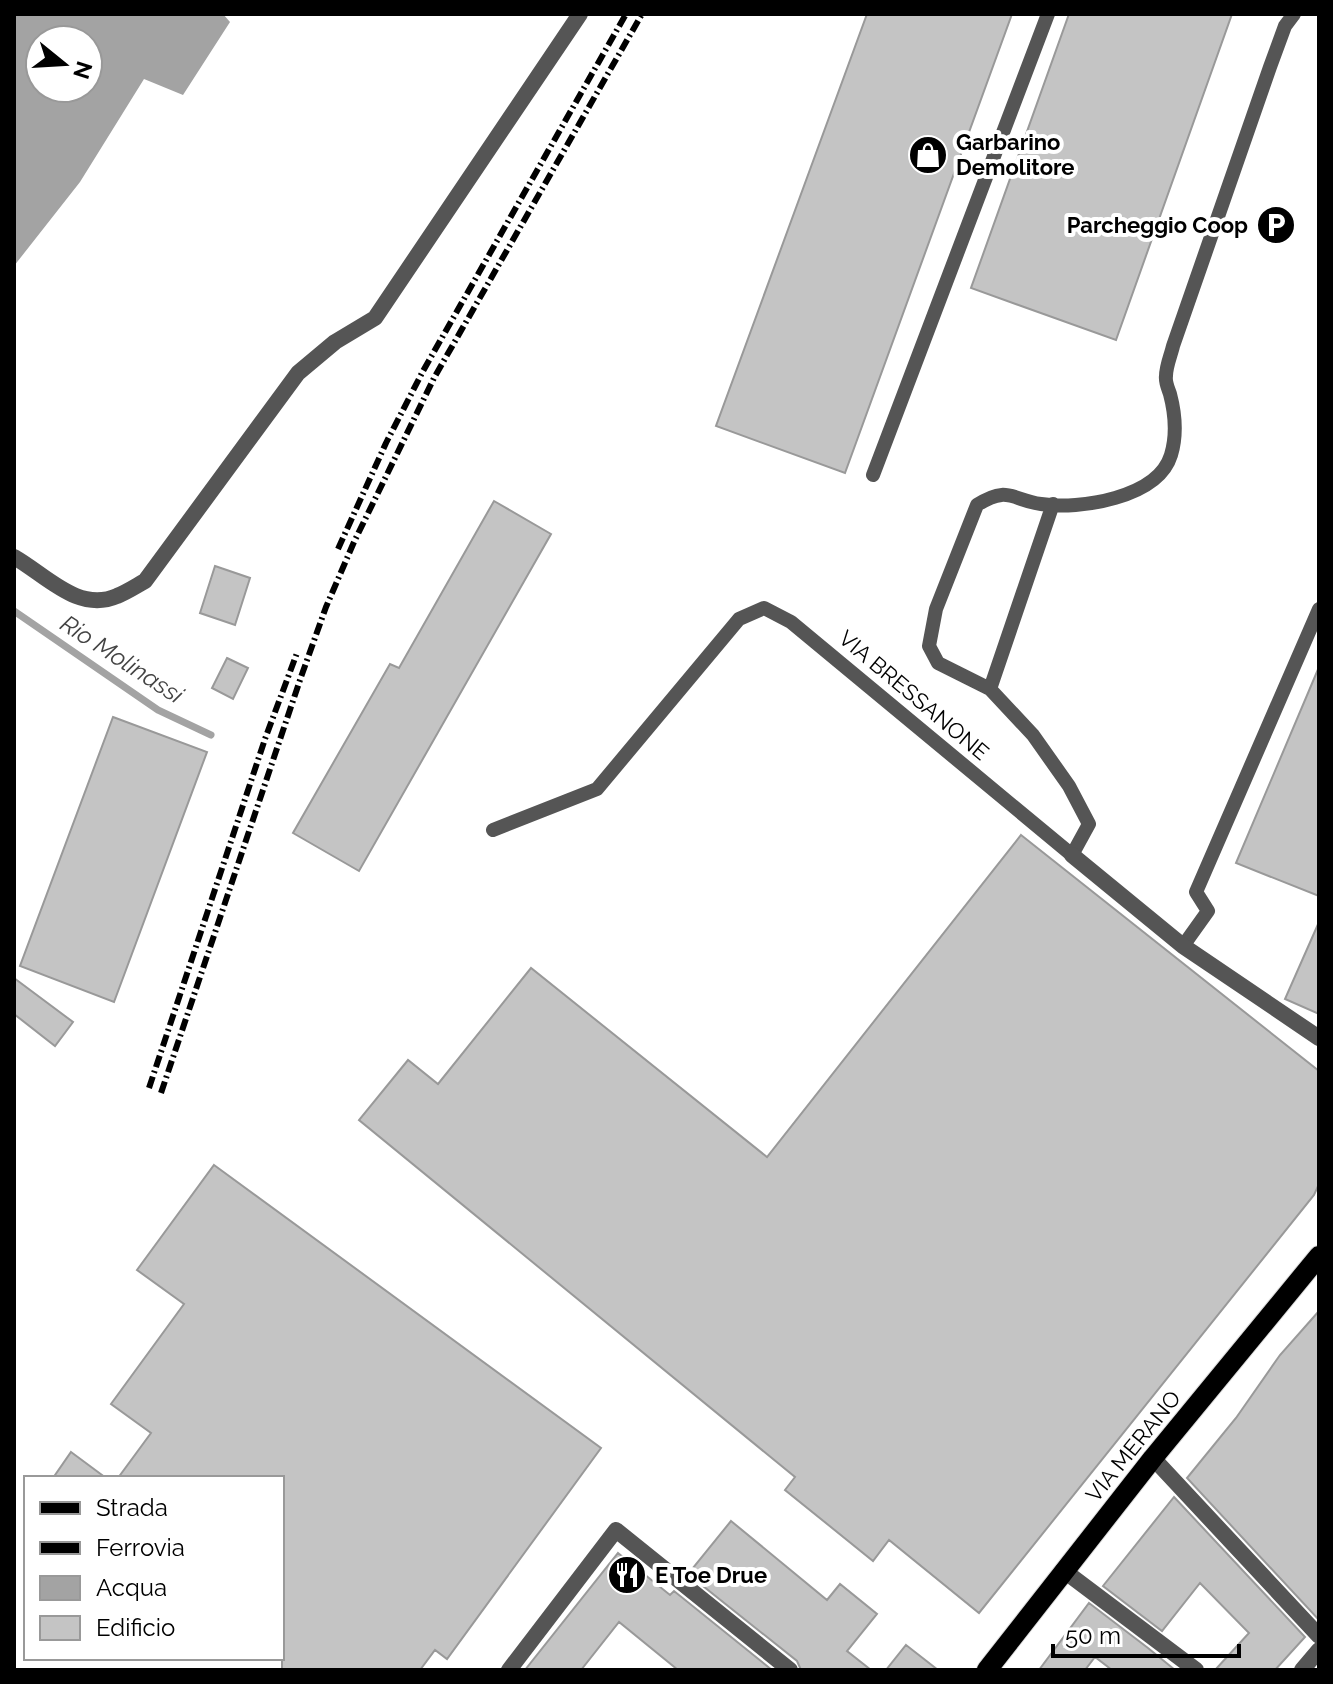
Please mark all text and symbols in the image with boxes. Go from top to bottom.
north arrow [24,24,104,104]
text: N [68,58,98,82]
place label: Garbarino Demolitore [956,129,1075,180]
shop icon: Garbarino Demolitore [907,134,949,176]
parking icon: Parcheggio Coop [1255,204,1297,246]
place label: Parcheggio Coop [1067,212,1248,238]
water label: Rio Molinassi [55,609,189,710]
street label: VIA BRESSANONE [834,625,994,765]
street label: VIA MERANO [1080,1385,1186,1507]
legend [24,1476,284,1660]
text: Strada [96,1493,168,1522]
text: Ferrovia [96,1533,185,1562]
restaurant icon: E Toe Drue [606,1554,648,1596]
place label: E Toe Drue [655,1562,767,1588]
text: Acqua [96,1573,167,1602]
scale bar [1053,1608,1239,1658]
text: Edificio [96,1613,175,1642]
text: 50 m [1065,1621,1121,1650]

